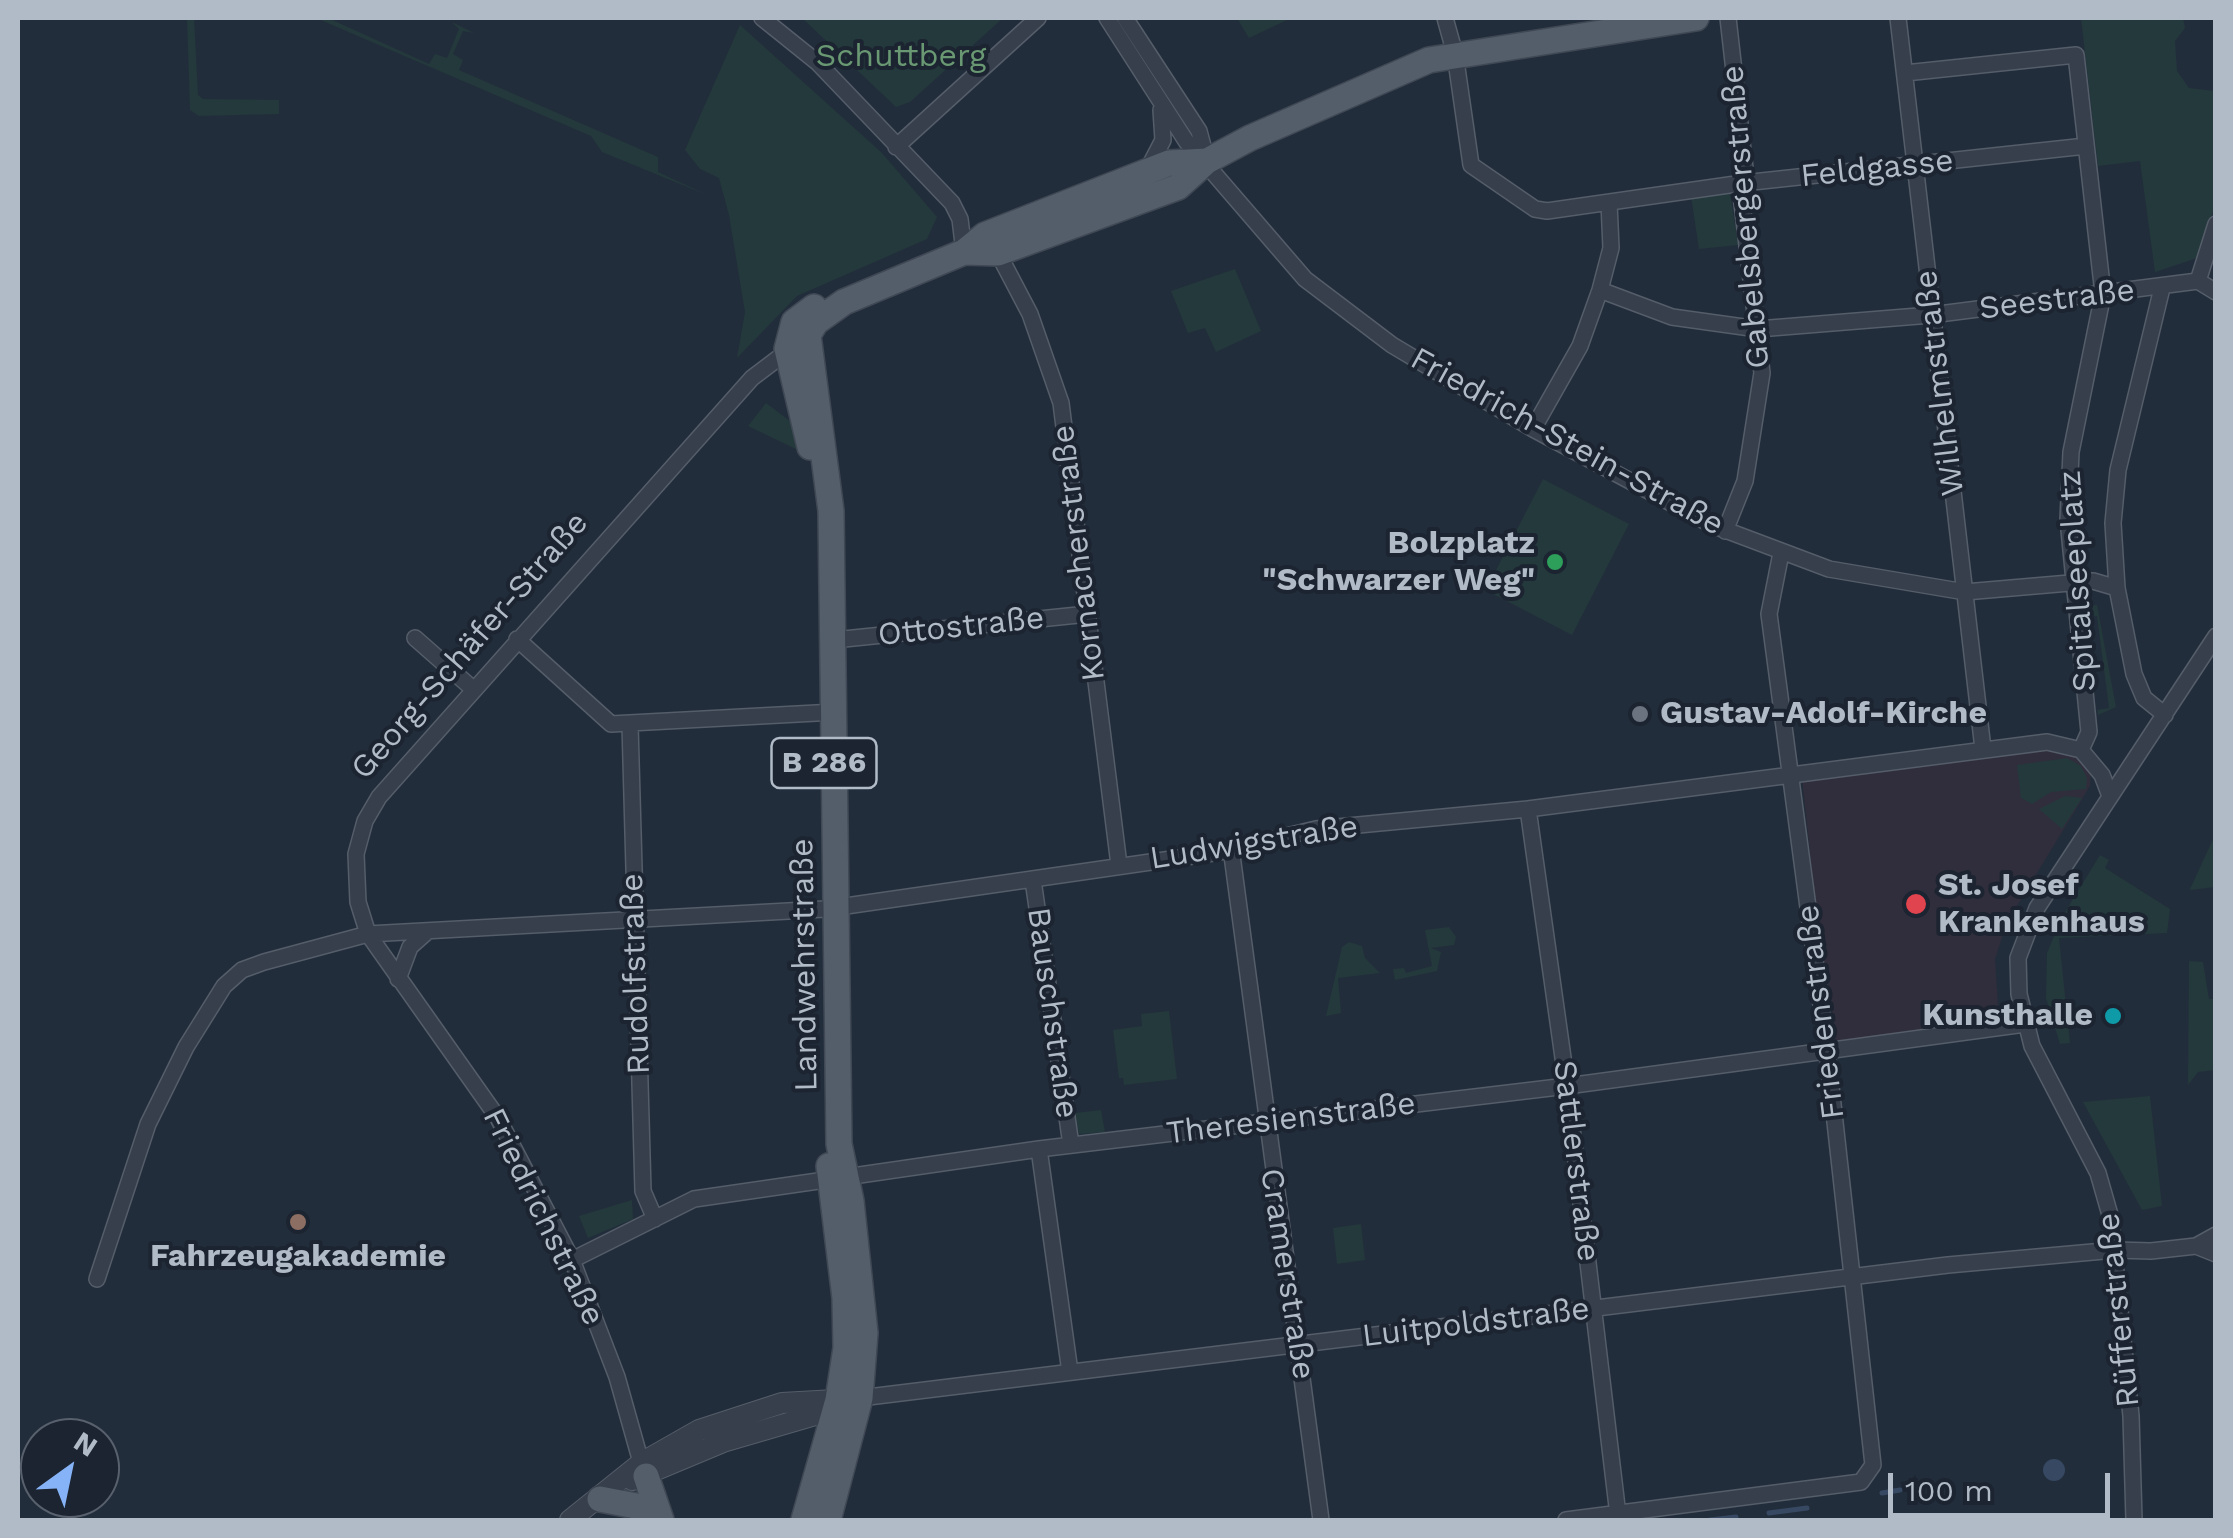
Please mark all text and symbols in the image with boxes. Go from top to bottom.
park label: Schuttberg [816,38,986,76]
street label: Gabelsbergerstraße [1714,64,1778,370]
street label: Feldgasse [1799,142,1955,196]
street label: Wilhelmstraße [1907,268,1973,498]
street label: Seestraße [1977,271,2137,329]
street label: Friedrich-Stein-Straße [1404,340,1730,544]
street label: Kornacherstraße [1044,423,1114,683]
street label: Spitalseeplatz [2051,469,2105,693]
street label: Georg-Schäfer-Straße [343,505,597,787]
place label: Bolzplatz "Schwarzer Weg" [1262,525,1535,600]
marker: Bolzplatz "Schwarzer Weg" [1544,551,1566,573]
street label: Ottostraße [876,599,1046,655]
place label: Gustav-Adolf-Kirche [1660,695,1987,733]
marker: Gustav-Adolf-Kirche [1629,703,1651,725]
road number: B 286 [772,738,876,788]
street label: Ludwigstraße [1147,808,1361,878]
street label: Landwehrstraße [784,838,826,1092]
place label: St. Josef Krankenhaus [1938,867,2145,942]
street label: Rudolfstraße [613,873,659,1075]
marker: St. Josef Krankenhaus [1903,891,1929,917]
street label: Friedenstraße [1789,903,1853,1121]
street label: Bauschstraße [1018,905,1086,1121]
place label: Kunsthalle [1922,997,2093,1035]
marker: Kunsthalle [2102,1005,2124,1027]
street label: Sattlerstraße [1545,1058,1607,1264]
street label: Theresienstraße [1164,1085,1418,1153]
street label: Friedrichstraße [474,1102,612,1332]
street label: Cramerstraße [1251,1166,1323,1382]
marker: Fahrzeugakademie [287,1211,309,1233]
street label: Rüfferstraße [2090,1211,2148,1409]
place label: Fahrzeugakademie [150,1238,446,1276]
street label: Luitpoldstraße [1360,1290,1592,1356]
north arrow [20,1418,120,1518]
text: N [68,1425,103,1464]
scale bar [1893,1453,2116,1515]
text: 100 m [1905,1473,1993,1508]

